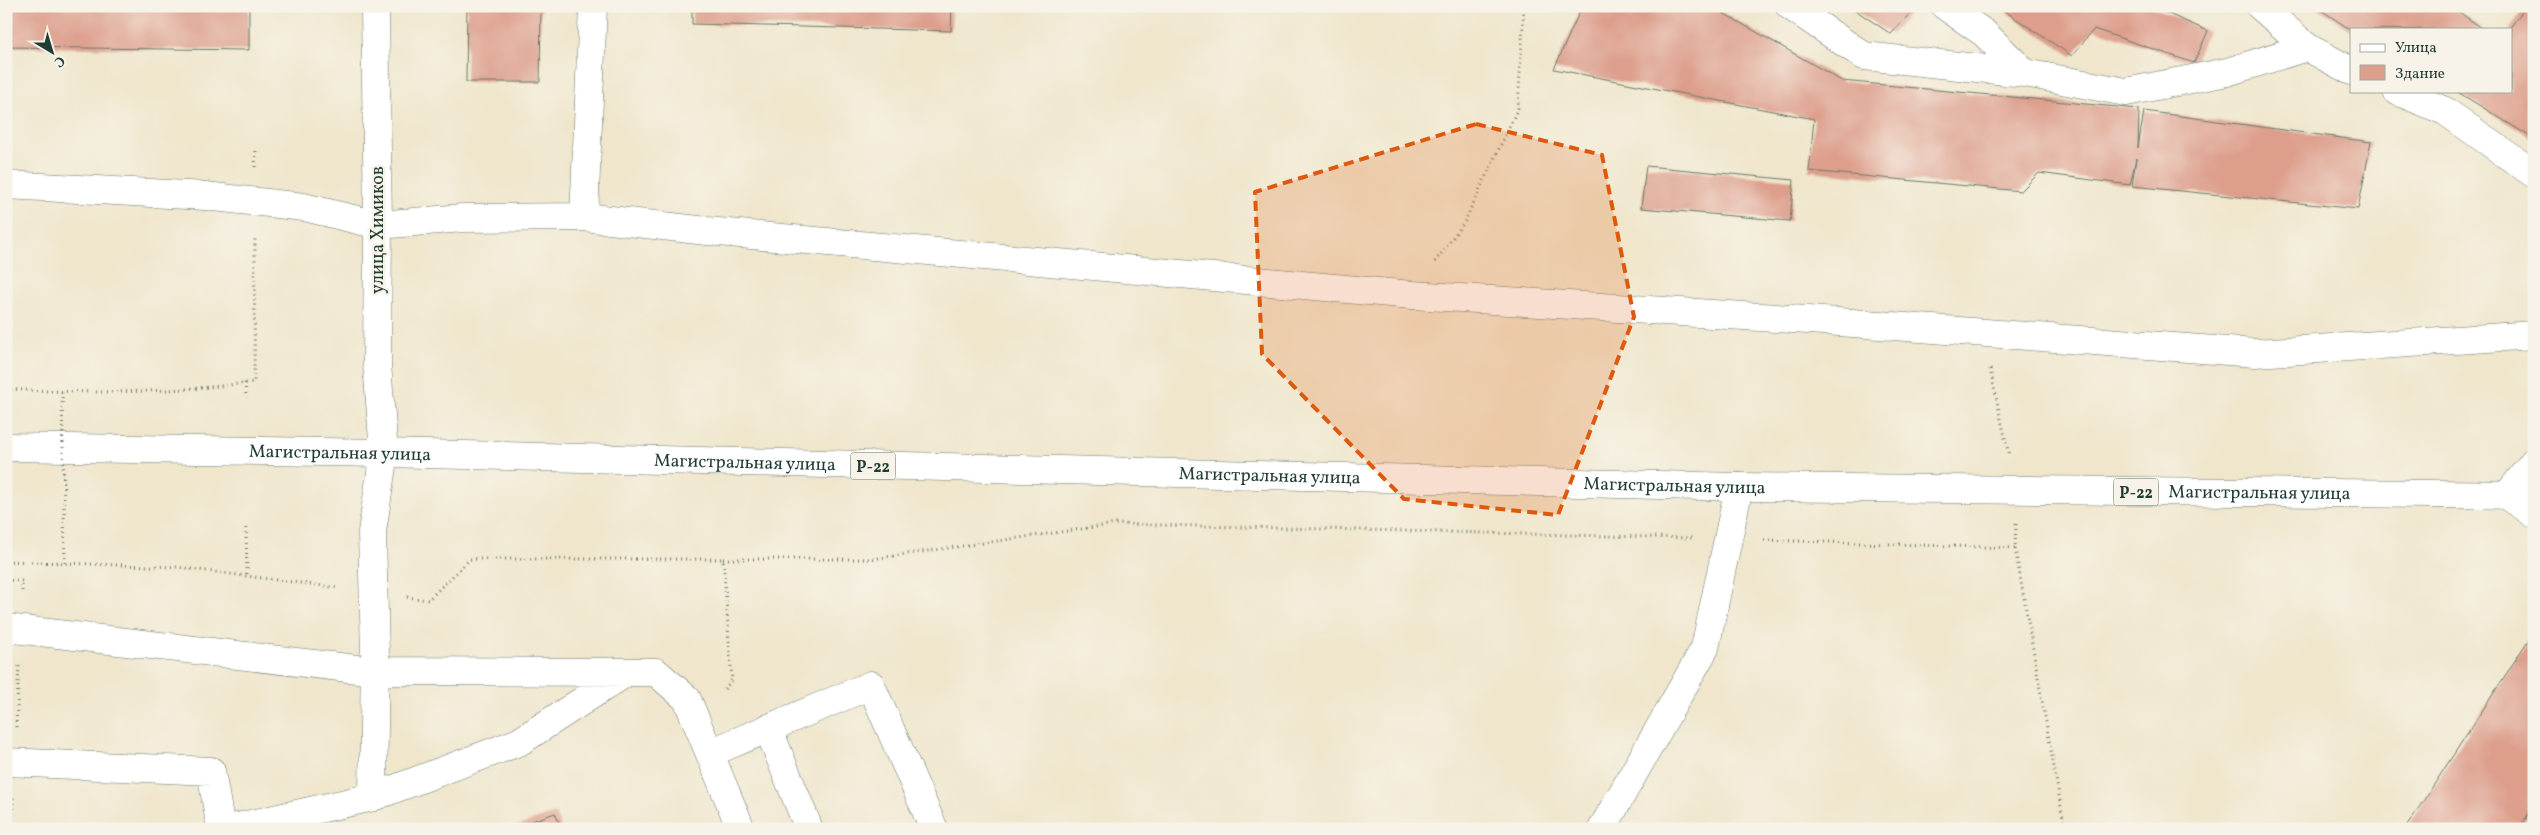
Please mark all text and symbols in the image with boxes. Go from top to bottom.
north arrow [28,28,78,78]
legend [2350,28,2512,92]
text: Улица [2395,38,2437,59]
text: С [50,51,68,71]
text: Здание [2395,64,2445,85]
street label: улица Химиков [366,166,391,294]
street label: Магистральная улица [249,440,431,468]
street label: Магистральная улица [653,449,836,478]
road number: Р-22 [850,452,896,480]
street label: Магистральная улица [1178,462,1361,492]
street label: Магистральная улица [1583,472,1766,501]
road number: Р-22 [2114,478,2158,506]
street label: Магистральная улица [2168,480,2351,507]

